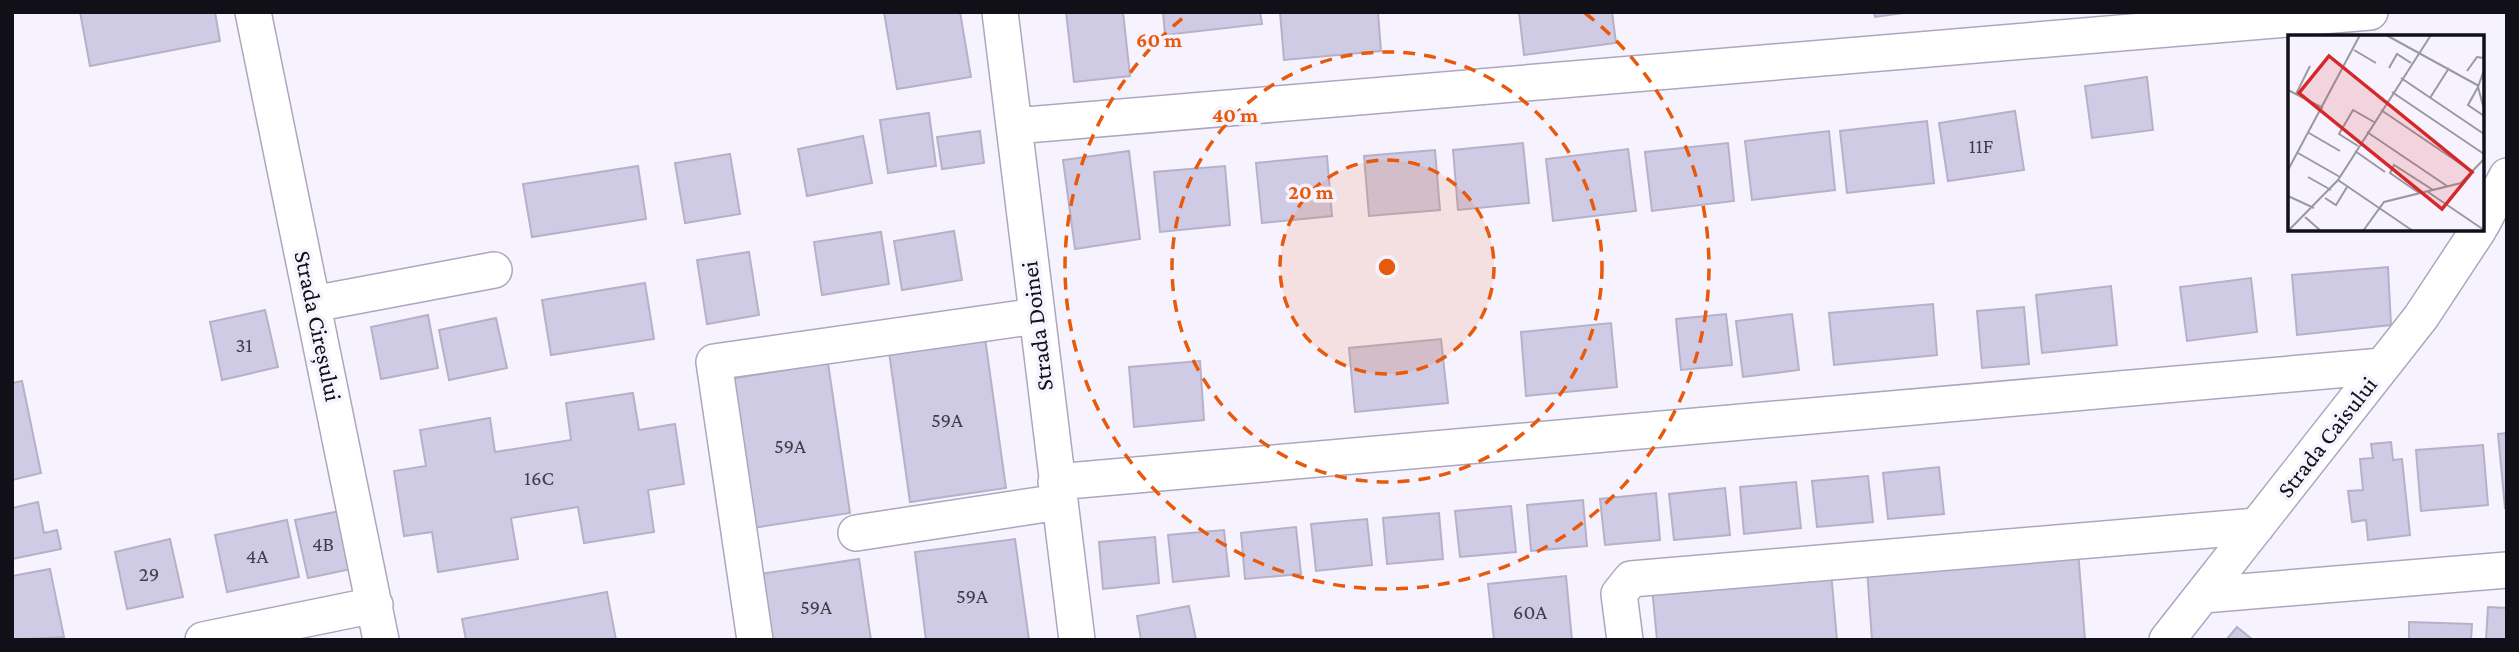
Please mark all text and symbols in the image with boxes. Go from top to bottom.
text: 60 m [1136,28,1182,52]
inset map [2288,35,2484,231]
text: 40 m [1212,103,1258,127]
house number: 11F [1969,134,1994,158]
text: 20 m [1288,180,1334,204]
street label: Strada Cireșului [287,248,348,404]
centre of rings [1375,255,1399,279]
street label: Strada Doinei [1015,260,1058,392]
house number: 31 [236,333,252,357]
street label: Strada Caisului [2271,371,2382,502]
house number: 59A [931,408,963,432]
house number: 59A [774,434,806,458]
house number: 16C [524,466,554,490]
house number: 4B [312,532,334,556]
house number: 4A [246,544,268,568]
house number: 29 [139,562,159,586]
house number: 59A [956,584,988,608]
house number: 59A [800,595,832,619]
house number: 60A [1513,600,1547,624]

